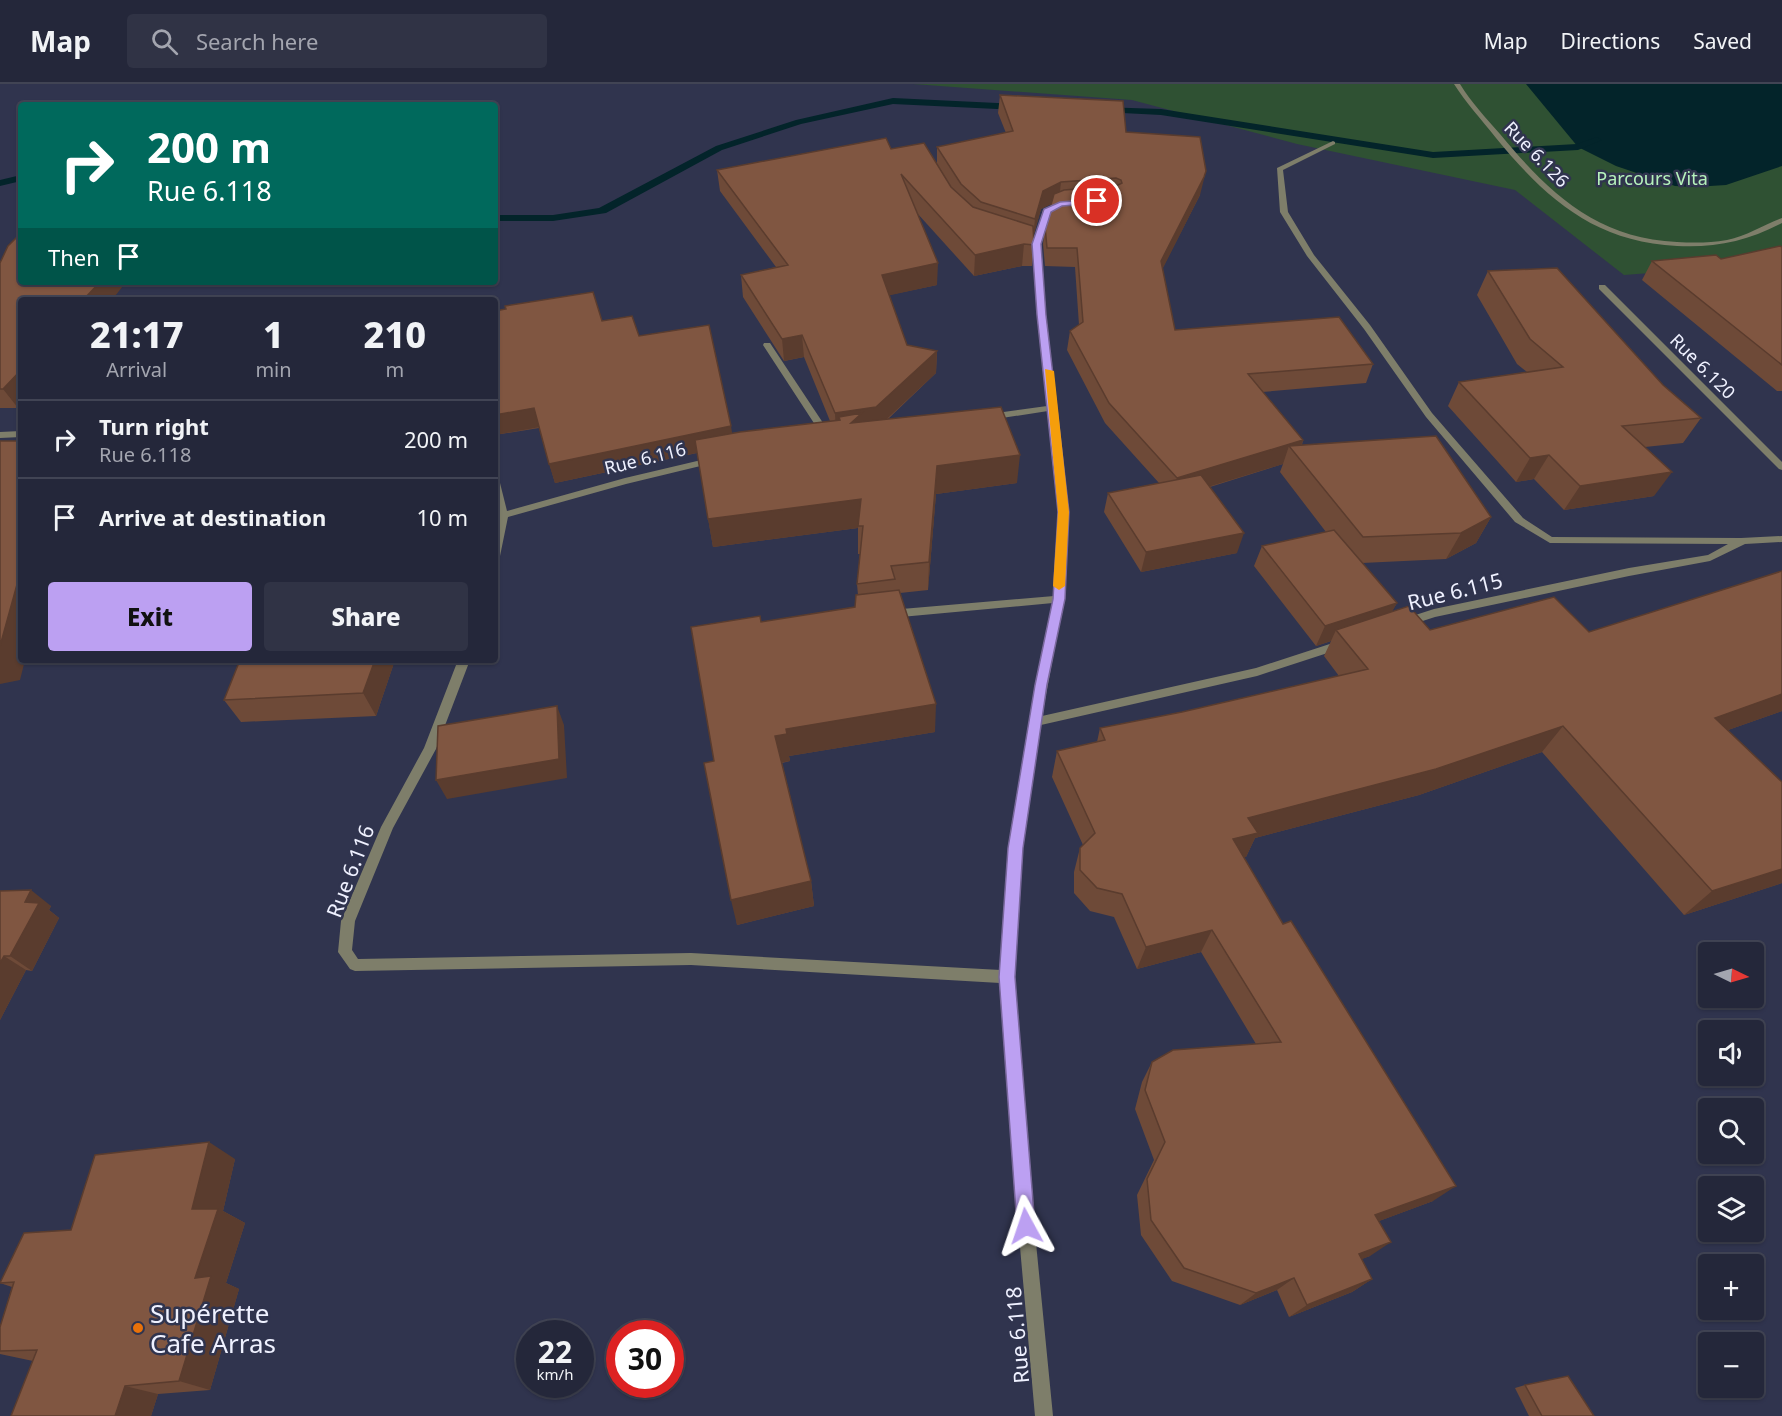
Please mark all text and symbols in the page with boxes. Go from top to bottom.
search box [127,14,547,68]
text: Map [30,22,91,60]
icon: search [148,25,181,58]
text: Search here [196,26,318,56]
text: Map [1484,27,1528,55]
text: Directions [1561,27,1660,55]
text: Saved [1693,27,1752,55]
street label: Rue 6.126 [1499,116,1575,192]
text: 200 m [147,118,271,175]
icon: right [48,126,126,204]
park label: Parcours Vita [1596,166,1708,190]
text: Rue 6.118 [147,172,272,209]
pin [1071,175,1122,226]
icon: arrive [1080,184,1113,217]
icon: arrive [112,240,145,273]
text: Then [48,242,100,272]
text: 21:17 [90,310,183,359]
text: 1 [263,310,284,359]
text: 210 [364,310,426,359]
street label: Rue 6.120 [1665,328,1741,404]
text: Arrival [106,356,167,383]
text: min [255,356,292,383]
text: m [385,356,404,383]
text: Turn right [99,411,209,441]
icon: right [48,423,81,456]
text: 200 m [404,424,468,454]
street label: Rue 6.116 [602,436,688,480]
text: Rue 6.118 [99,441,191,468]
icon: arrive [48,501,81,534]
text: Arrive at destination [99,502,326,532]
text: 10 m [417,502,468,532]
street label: Rue 6.115 [1405,566,1505,616]
button: Exit [48,582,252,651]
button: Share [264,582,468,651]
street label: Rue 6.116 [320,821,380,921]
north arrow [1698,942,1764,1008]
map controls [1698,942,1764,1398]
button: sound [1698,1020,1764,1086]
button: search [1698,1098,1764,1164]
button: layers [1698,1176,1764,1242]
position arrow [994,1194,1058,1258]
button: + [1698,1254,1764,1320]
street label: Rue 6.118 [999,1285,1035,1385]
place label: Supérette Cafe Arras [150,1295,276,1361]
speed limit sign: 30 [606,1320,684,1398]
marker: Supérette Cafe Arras [131,1321,145,1335]
text: 22 [538,1331,572,1372]
button: − [1698,1332,1764,1398]
text: km/h [537,1364,573,1384]

